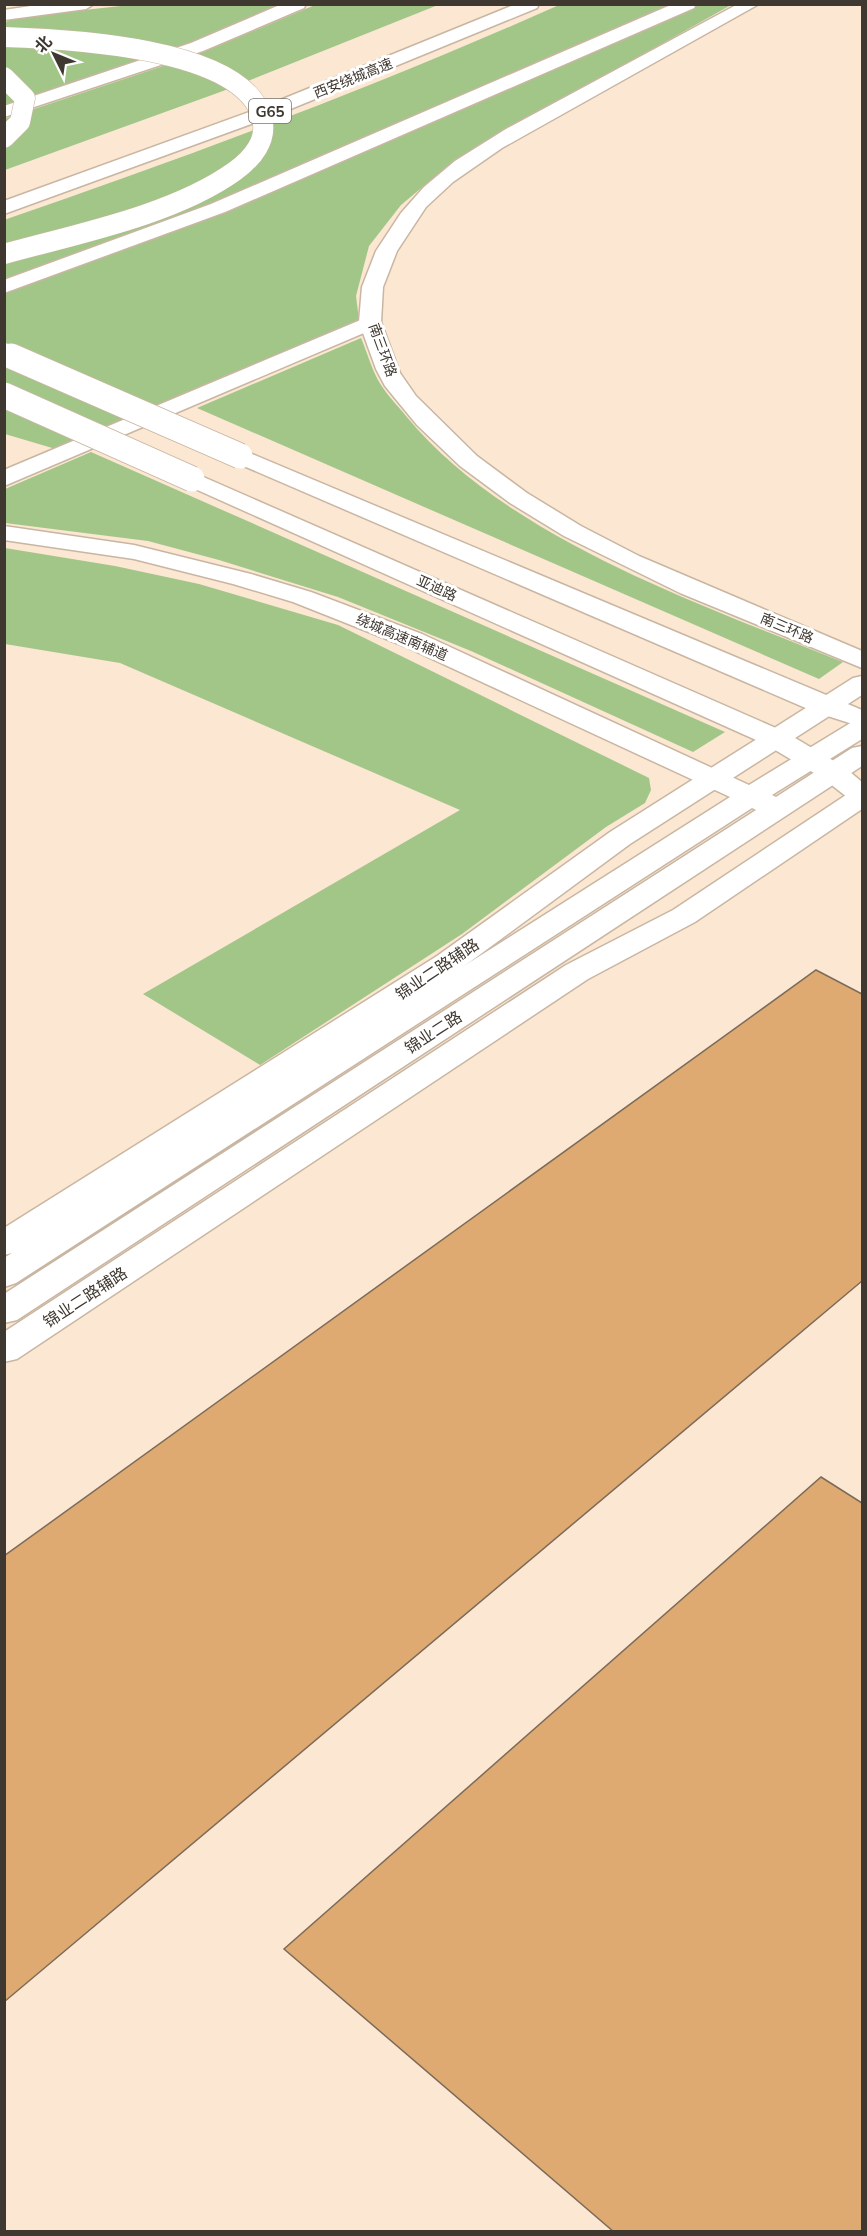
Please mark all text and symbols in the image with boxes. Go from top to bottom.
north arrow [24,24,84,84]
text: 北 [30,31,56,56]
street label: 西安绕城高速 [311,54,395,102]
road number: G65 [249,99,291,123]
street label: 南三环路 [365,321,401,379]
street label: 亚迪路 [414,571,460,605]
street label: 南三环路 [758,609,816,647]
street label: 绕城高速南辅道 [353,610,451,664]
street label: 锦业二路辅路 [392,934,482,1004]
street label: 锦业二路 [401,1006,465,1058]
street label: 锦业二路辅路 [39,1262,131,1332]

